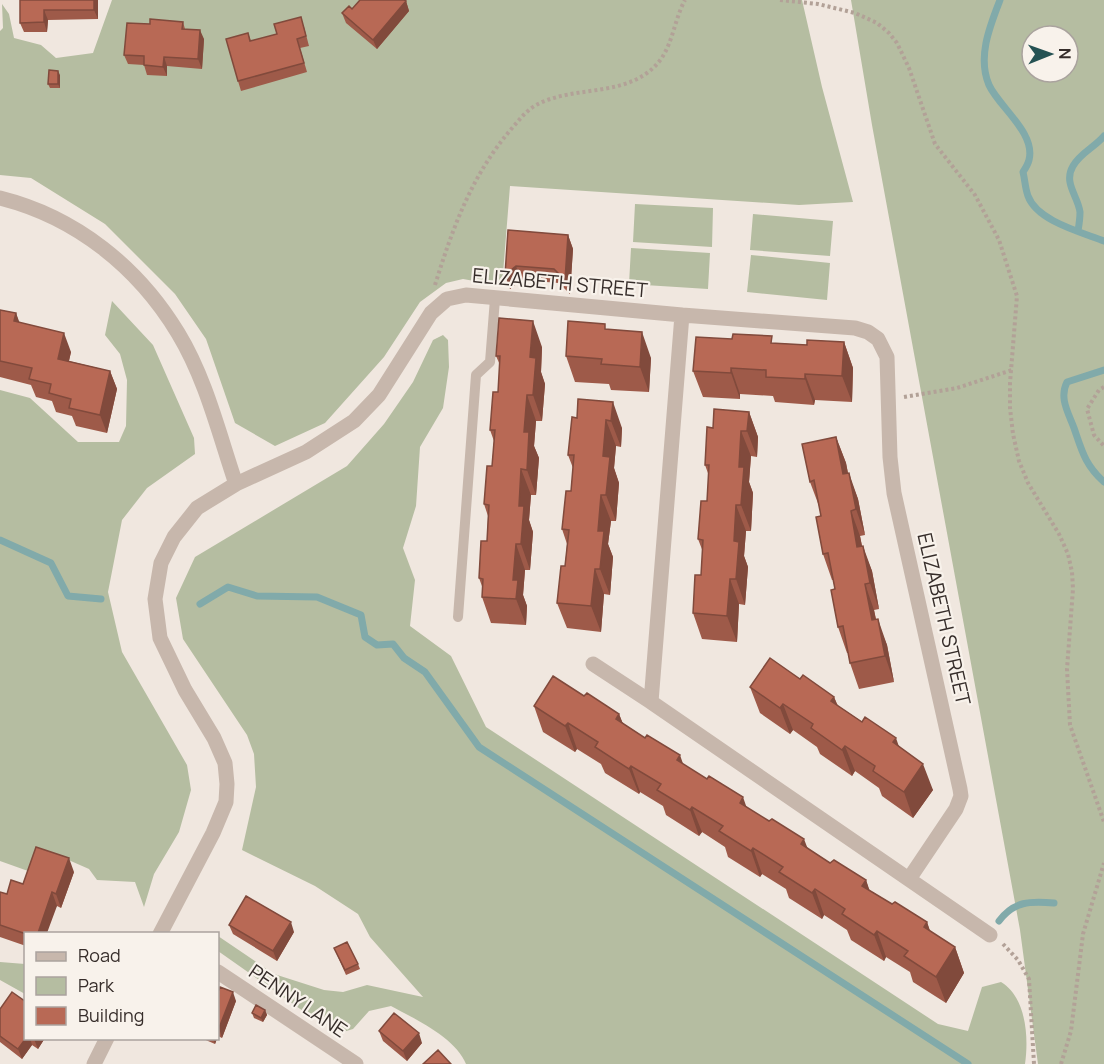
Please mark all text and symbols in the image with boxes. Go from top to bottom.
north arrow [1020,24,1080,84]
text: N [1054,48,1076,60]
street label: ELIZABETH STREET [471,261,649,304]
street label: ELIZABETH STREET [912,530,977,708]
legend [24,932,219,1040]
text: Road [78,943,121,967]
street label: PENNY LANE [244,958,353,1043]
text: Park [78,973,115,997]
text: Building [78,1003,144,1027]

